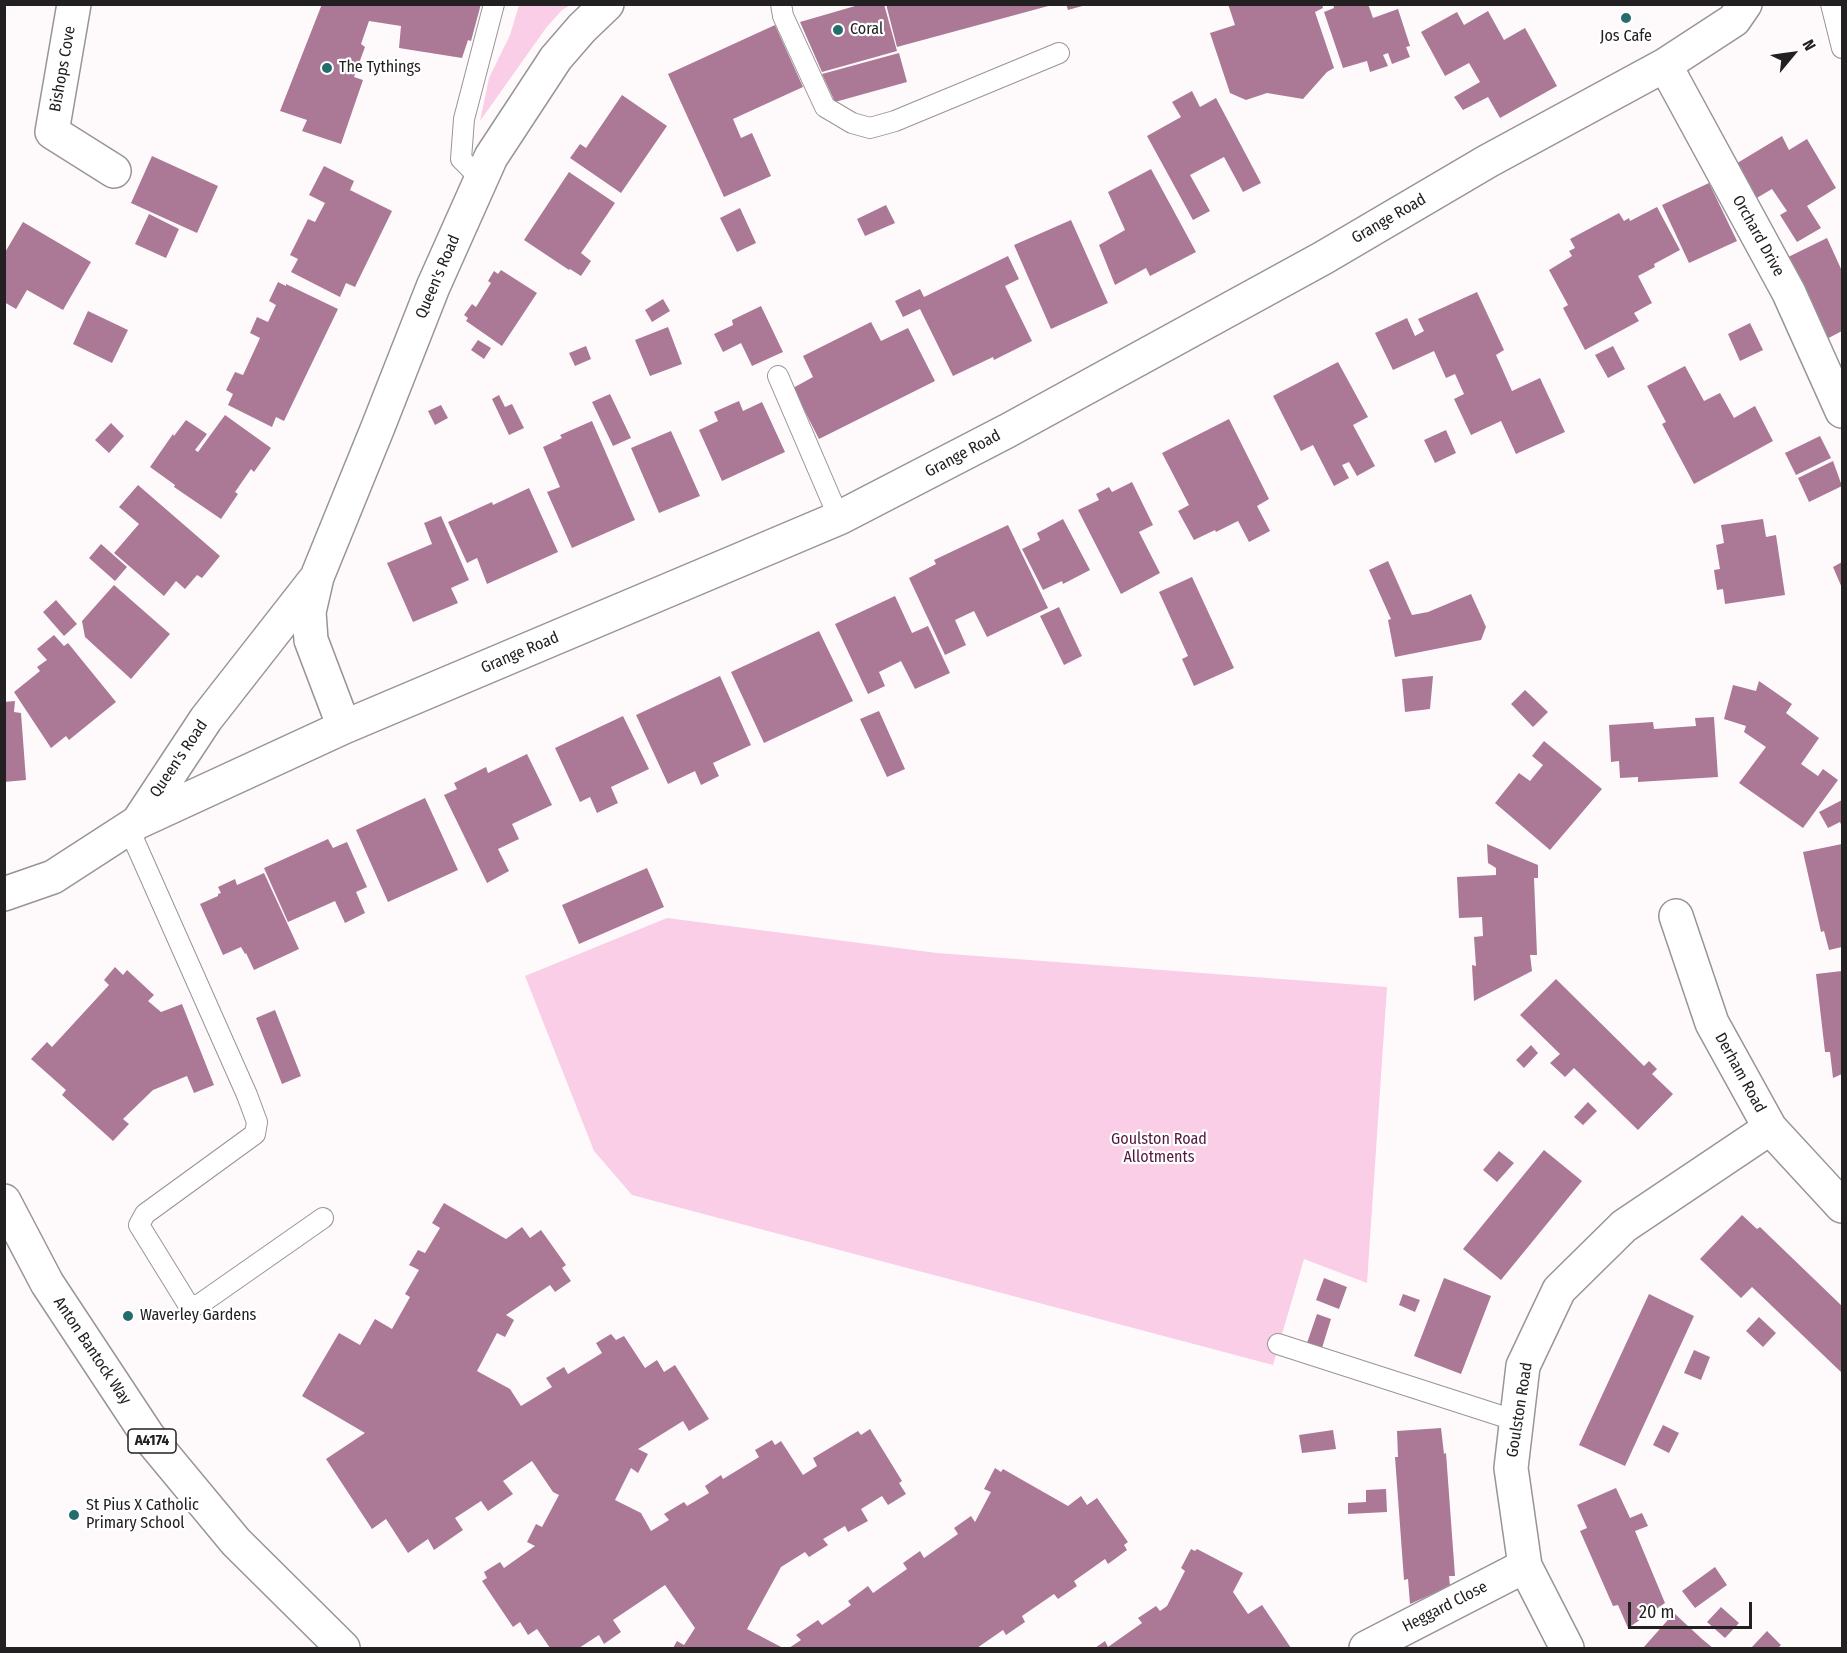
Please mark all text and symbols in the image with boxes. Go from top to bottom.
marker: Jos Cafe [1619,11,1633,25]
place label: Coral [850,20,883,40]
marker: Coral [831,23,845,37]
north arrow [1763,24,1823,84]
street label: Bishops Cove [46,25,80,113]
place label: Jos Cafe [1600,27,1652,47]
text: N [1799,36,1820,54]
place label: The Tythings [339,58,421,78]
marker: The Tythings [320,61,334,75]
street label: Grange Road [1348,190,1430,248]
street label: Orchard Drive [1728,192,1788,280]
street label: Queen's Road [412,232,464,322]
street label: Grange Road [922,426,1004,482]
street label: Grange Road [478,628,562,678]
street label: Queen's Road [146,717,212,801]
street label: Derham Road [1710,1030,1770,1116]
park label: Goulston Road Allotments [1111,1130,1207,1168]
street label: Anton Bantock Way [49,1294,135,1408]
place label: Waverley Gardens [140,1306,256,1326]
marker: Waverley Gardens [121,1309,135,1323]
street label: Goulston Road [1503,1361,1537,1459]
road number: A4174 [128,1429,176,1453]
place label: St Pius X Catholic Primary School [86,1496,199,1534]
marker: St Pius X Catholic Primary School [67,1508,81,1522]
street label: Heggard Close [1399,1577,1491,1637]
scale bar [1631,1590,1756,1628]
text: 20 m [1639,1601,1674,1623]

